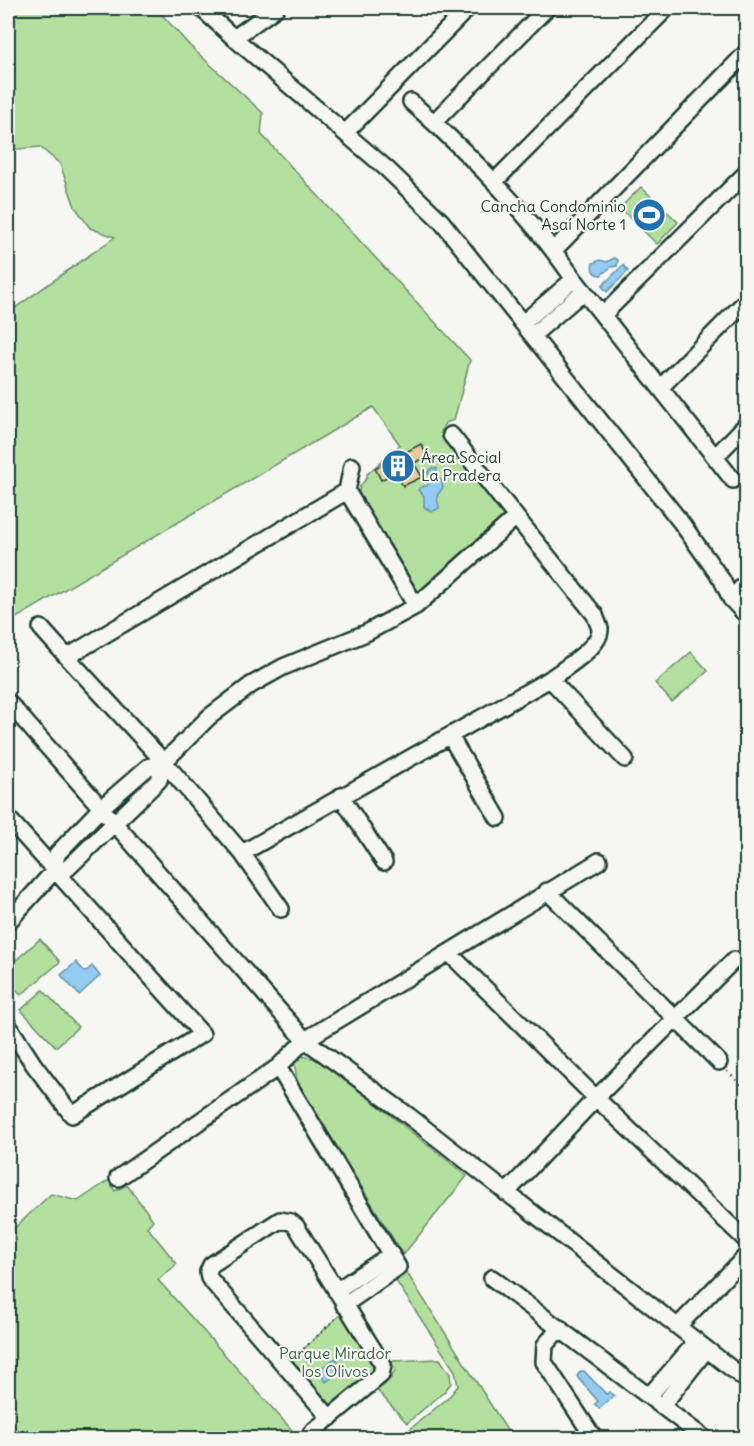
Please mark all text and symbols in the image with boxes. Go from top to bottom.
place label: Cancha Condominio Asaí Norte 1 [480,196,626,234]
sports icon: Cancha Condominio Asaí Norte 1 [631,197,667,233]
place label: Área Social La Pradera [421,447,501,485]
building icon: Área Social La Pradera [380,448,416,484]
park label: Parque Mirador los Olivos [279,1343,392,1381]

